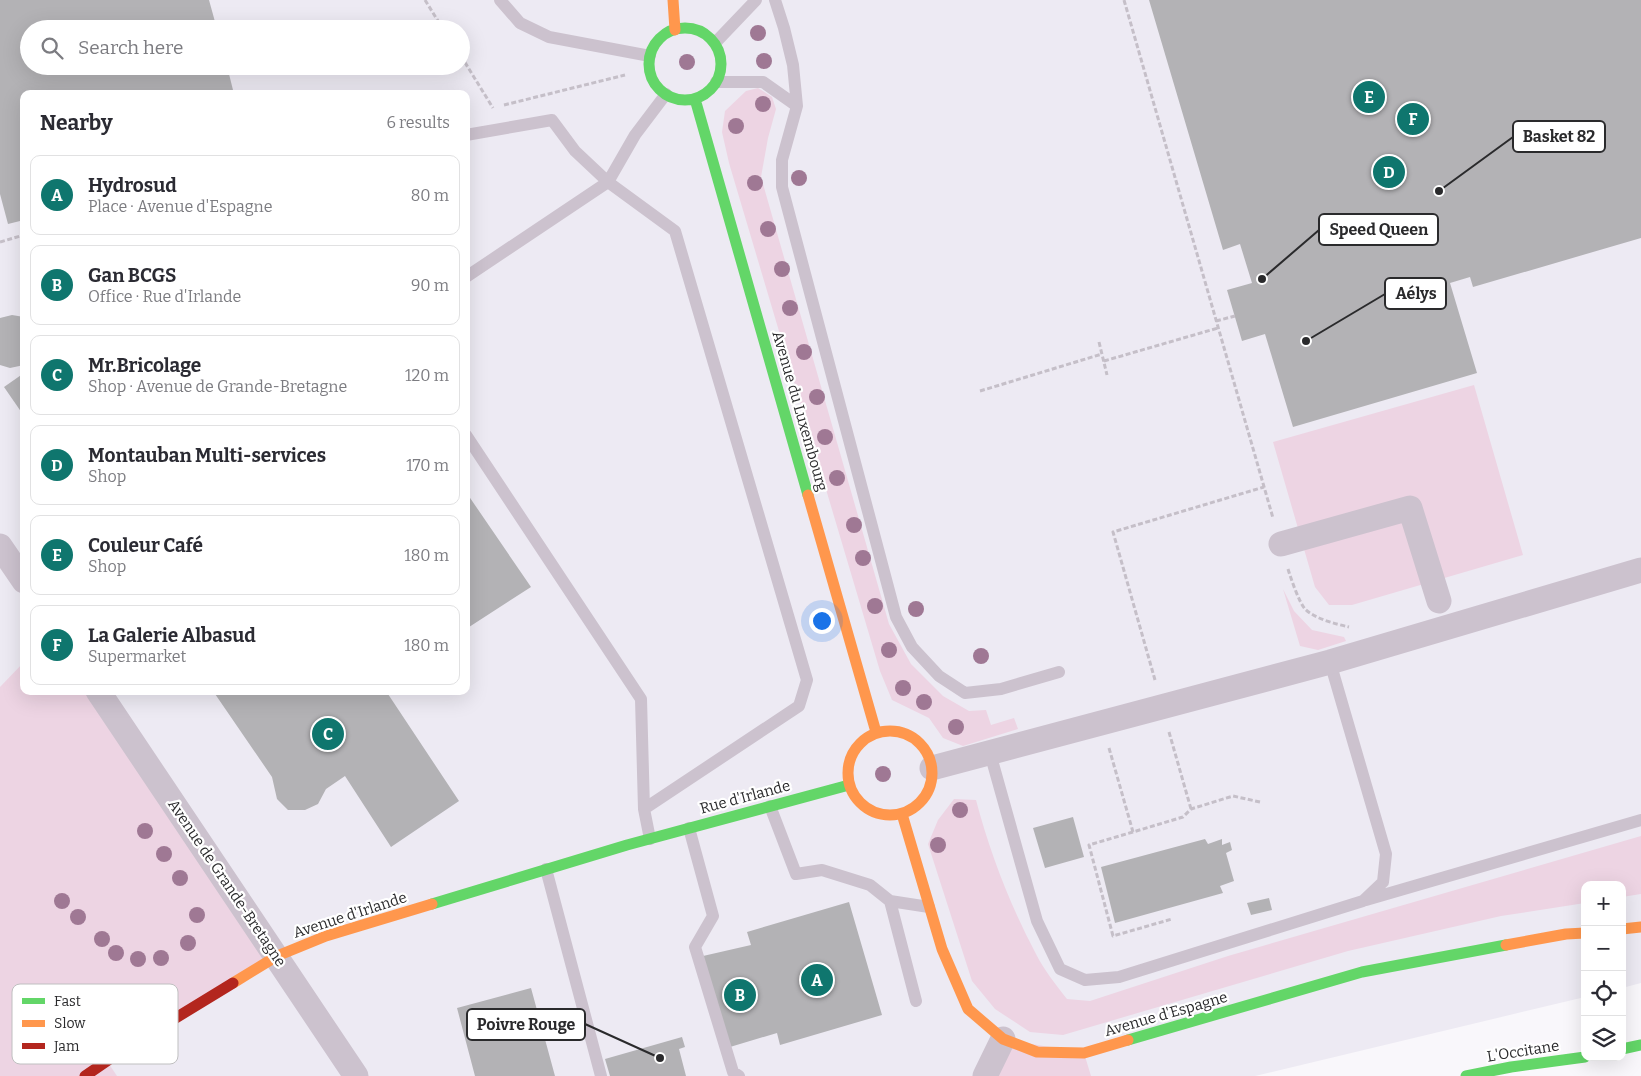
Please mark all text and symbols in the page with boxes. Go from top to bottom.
search box [20,20,470,75]
icon: search [38,34,66,62]
text: Search here [78,36,183,59]
pin: E [1353,78,1385,116]
pin: F [1397,100,1429,138]
text: Nearby [40,110,113,136]
text: 6 results [387,113,450,132]
callout: Basket 82 [1513,121,1605,152]
text: Basket 82 [1523,127,1595,146]
pin: D [1373,153,1405,191]
text: Hydrosud [88,174,177,197]
text: A [51,186,63,205]
text: 80 m [411,186,449,205]
text: Place · Avenue d'Espagne [88,197,272,216]
callout: Speed Queen [1319,214,1438,245]
text: Speed Queen [1330,220,1429,239]
text: Gan BCGS [88,264,176,287]
text: B [52,276,62,295]
text: 90 m [411,276,449,295]
callout: Aélys [1385,278,1446,309]
text: Aélys [1395,284,1437,303]
text: Office · Rue d'Irlande [88,287,241,306]
street label: Avenue du Luxembourg [768,329,832,493]
text: Mr.Bricolage [88,354,201,377]
text: C [52,366,62,385]
text: 120 m [405,366,449,385]
text: Shop · Avenue de Grande-Bretagne [88,377,347,396]
text: Montauban Multi-services [88,444,326,467]
text: D [51,456,63,475]
text: 170 m [406,456,449,475]
text: Shop [88,467,126,486]
text: Couleur Café [88,534,203,557]
text: E [52,546,62,565]
text: 180 m [404,546,449,565]
text: Shop [88,557,126,576]
your location [809,608,835,634]
text: La Galerie Albasud [88,624,256,647]
text: F [53,636,62,655]
text: 180 m [404,636,449,655]
text: Supermarket [88,647,186,666]
pin: C [312,715,344,753]
street label: Rue d'Irlande [698,776,792,818]
street label: Avenue de Grande-Bretagne [164,796,290,970]
map controls [1581,881,1626,1061]
button: + [1581,881,1626,926]
street label: Avenue d'Irlande [291,888,409,942]
button: − [1581,926,1626,971]
pin: A [801,961,833,999]
button: locate [1581,971,1626,1016]
pin: B [724,976,756,1014]
legend [12,984,178,1064]
street label: Avenue d'Espagne [1102,988,1230,1040]
text: Fast [54,993,81,1010]
callout: Poivre Rouge [467,1009,585,1040]
text: Slow [54,1015,86,1032]
text: Poivre Rouge [477,1015,576,1034]
button: layers [1581,1016,1626,1061]
street label: L'Occitane [1486,1036,1560,1066]
text: Jam [53,1038,80,1055]

